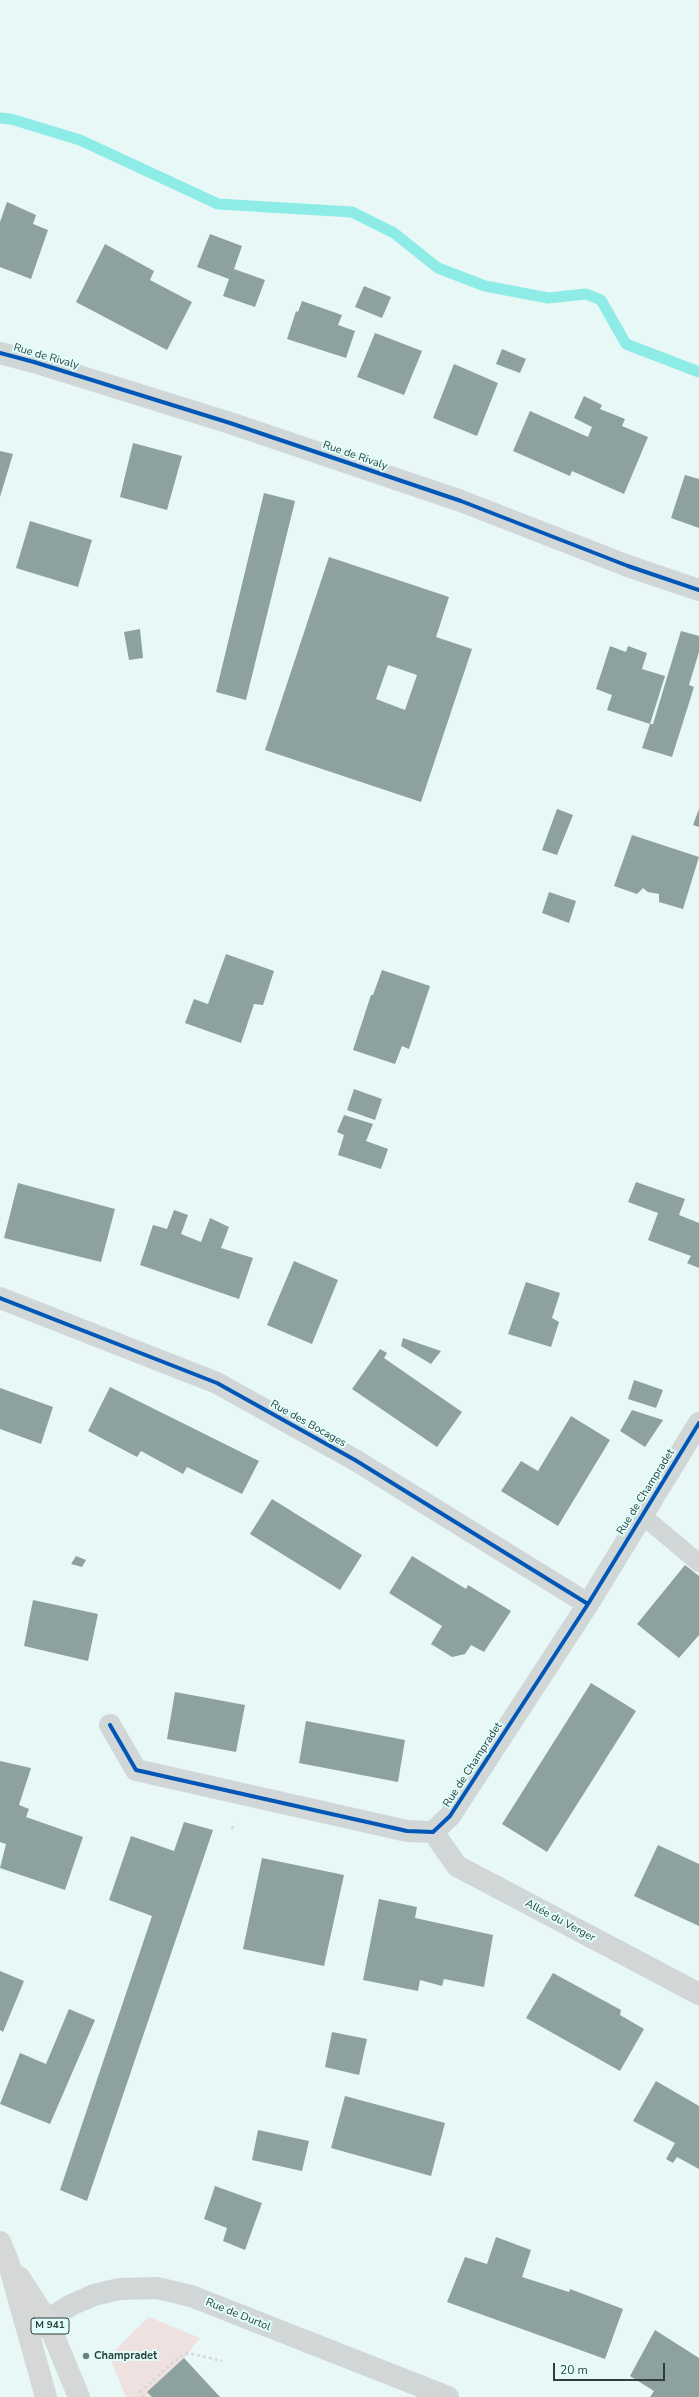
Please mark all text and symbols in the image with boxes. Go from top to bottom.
street label: Rue de Rivaly [12,341,80,373]
street label: Rue de Rivaly [321,439,389,473]
street label: Rue des Bocages [268,1398,348,1450]
street label: Rue de Champradet [614,1447,678,1537]
street label: Rue de Champradet [441,1720,505,1810]
street label: Allée du Verger [523,1897,597,1945]
street label: Rue de Durtol [204,2296,272,2334]
road number: M 941 [31,2318,69,2334]
place label: Champradet [94,2349,157,2363]
marker: Champradet [81,2351,91,2361]
scale bar [555,2355,667,2381]
text: 20 m [560,2362,588,2378]

